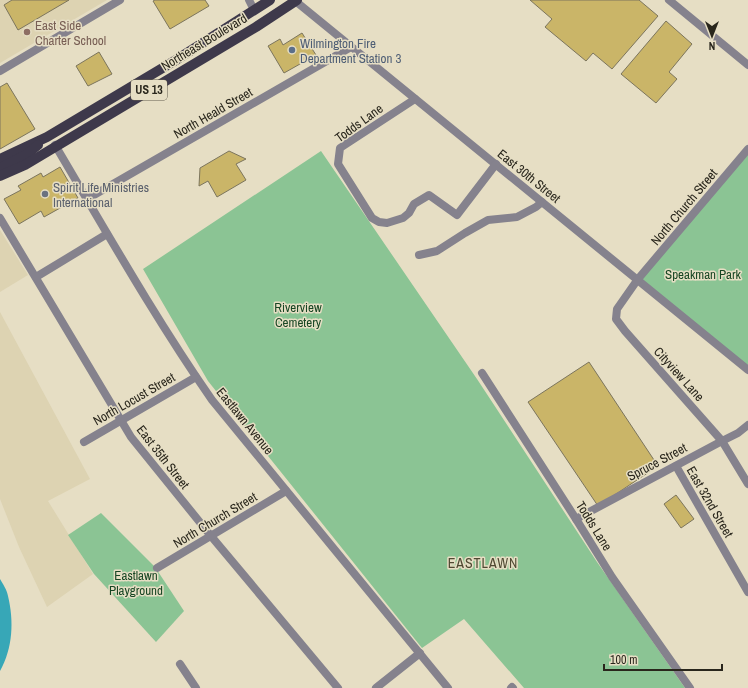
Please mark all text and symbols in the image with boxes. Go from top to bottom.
street label: Northeast Boulevard [158,10,250,74]
north arrow [692,16,732,56]
place label: East Side Charter School [35,17,106,49]
marker: East Side Charter School [22,27,32,37]
place label: Wilmington Fire Department Station 3 [300,35,401,67]
text: N [709,39,715,53]
marker: Wilmington Fire Department Station 3 [287,45,297,55]
road number: US 13 [131,80,167,100]
street label: North Heald Street [171,84,256,142]
street label: Todds Lane [332,100,386,146]
street label: East 30th Street [494,145,564,207]
street label: North Church Street [647,165,721,249]
place label: Spirit Life Ministries International [53,179,149,211]
marker: Spirit Life Ministries International [40,189,50,199]
park label: Speakman Park [665,266,742,283]
park label: Riverview Cemetery [274,299,322,331]
street label: Cityview Lane [650,343,708,405]
street label: North Locust Street [90,369,178,429]
street label: Eastlawn Avenue [213,384,277,458]
street label: East 35th Street [133,422,193,492]
street label: Spruce Street [624,439,690,485]
street label: East 32nd Street [683,463,737,541]
street label: North Church Street [170,488,260,552]
street label: Todds Lane [572,498,616,554]
district label: EASTLAWN [448,554,518,572]
park label: Eastlawn Playground [109,567,163,599]
scale bar [604,646,722,672]
text: 100 m [610,652,637,668]

